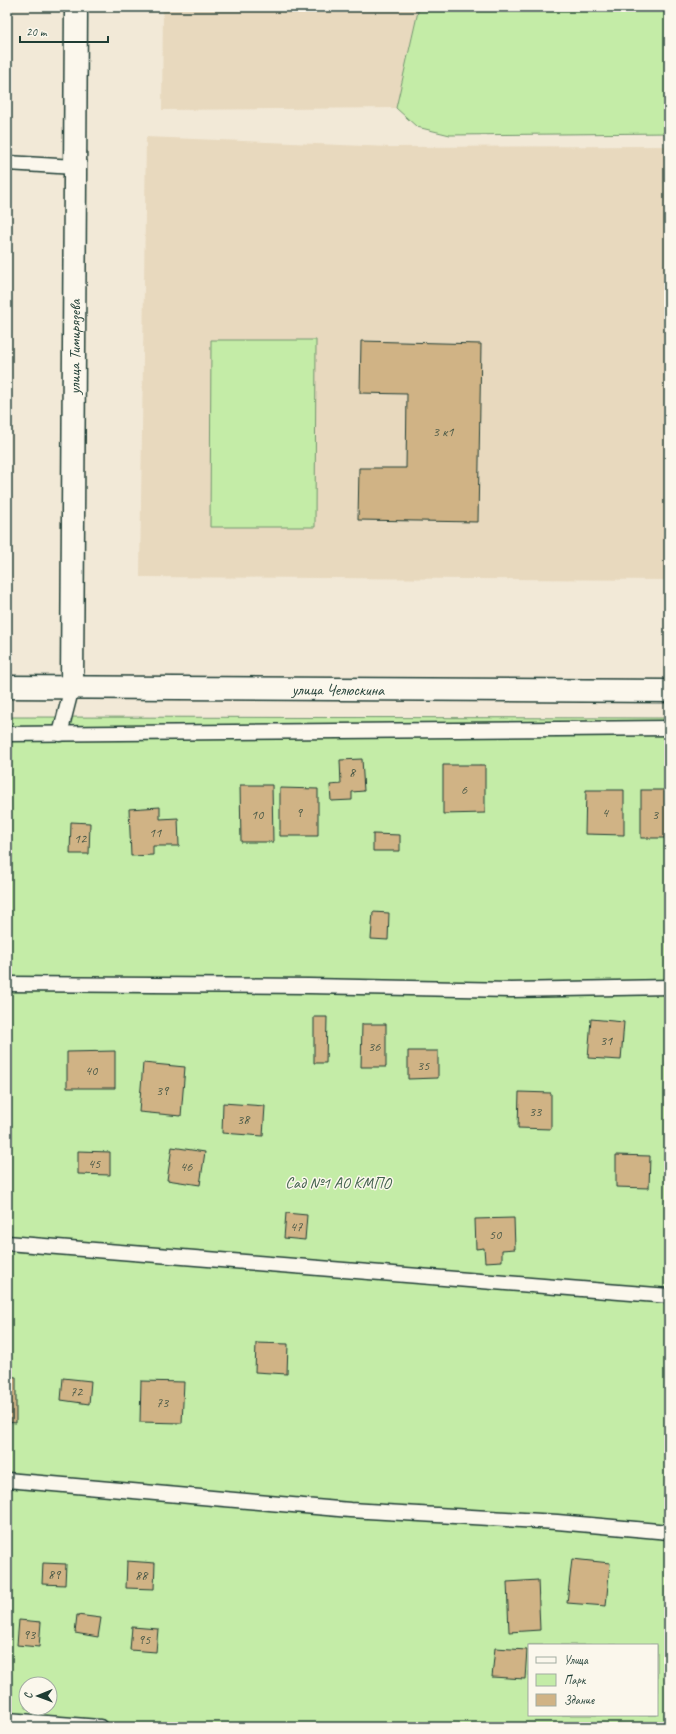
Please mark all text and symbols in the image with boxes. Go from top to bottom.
scale bar [20,18,108,44]
text: 20 m [26,24,48,40]
street label: улица Тимирязева [65,298,85,395]
house number: 3 к1 [432,423,454,440]
street label: улица Челюскина [291,680,385,700]
house number: 8 [349,764,357,781]
house number: 6 [461,781,468,798]
house number: 9 [296,804,304,821]
house number: 4 [602,804,610,821]
house number: 10 [251,806,265,823]
house number: 3 [652,806,660,823]
house number: 11 [149,824,162,841]
house number: 12 [74,830,88,847]
house number: 31 [600,1032,613,1049]
house number: 36 [368,1038,381,1055]
house number: 35 [417,1057,430,1074]
house number: 40 [85,1062,99,1079]
house number: 39 [156,1082,170,1099]
house number: 33 [529,1103,543,1120]
house number: 38 [237,1111,251,1128]
house number: 45 [88,1155,101,1172]
house number: 46 [180,1158,193,1175]
park label: Сад №1 АО КМПО [285,1173,393,1193]
house number: 47 [290,1218,303,1235]
house number: 50 [489,1226,503,1243]
house number: 72 [70,1383,84,1400]
house number: 73 [156,1394,170,1411]
house number: 89 [48,1566,62,1583]
house number: 88 [135,1567,149,1584]
house number: 93 [23,1626,37,1643]
house number: 95 [138,1631,151,1648]
legend [528,1644,658,1716]
text: Улица [564,1652,589,1668]
text: Парк [564,1672,587,1688]
north arrow [18,1676,58,1716]
text: С [21,1692,35,1699]
text: Здание [564,1692,595,1708]

